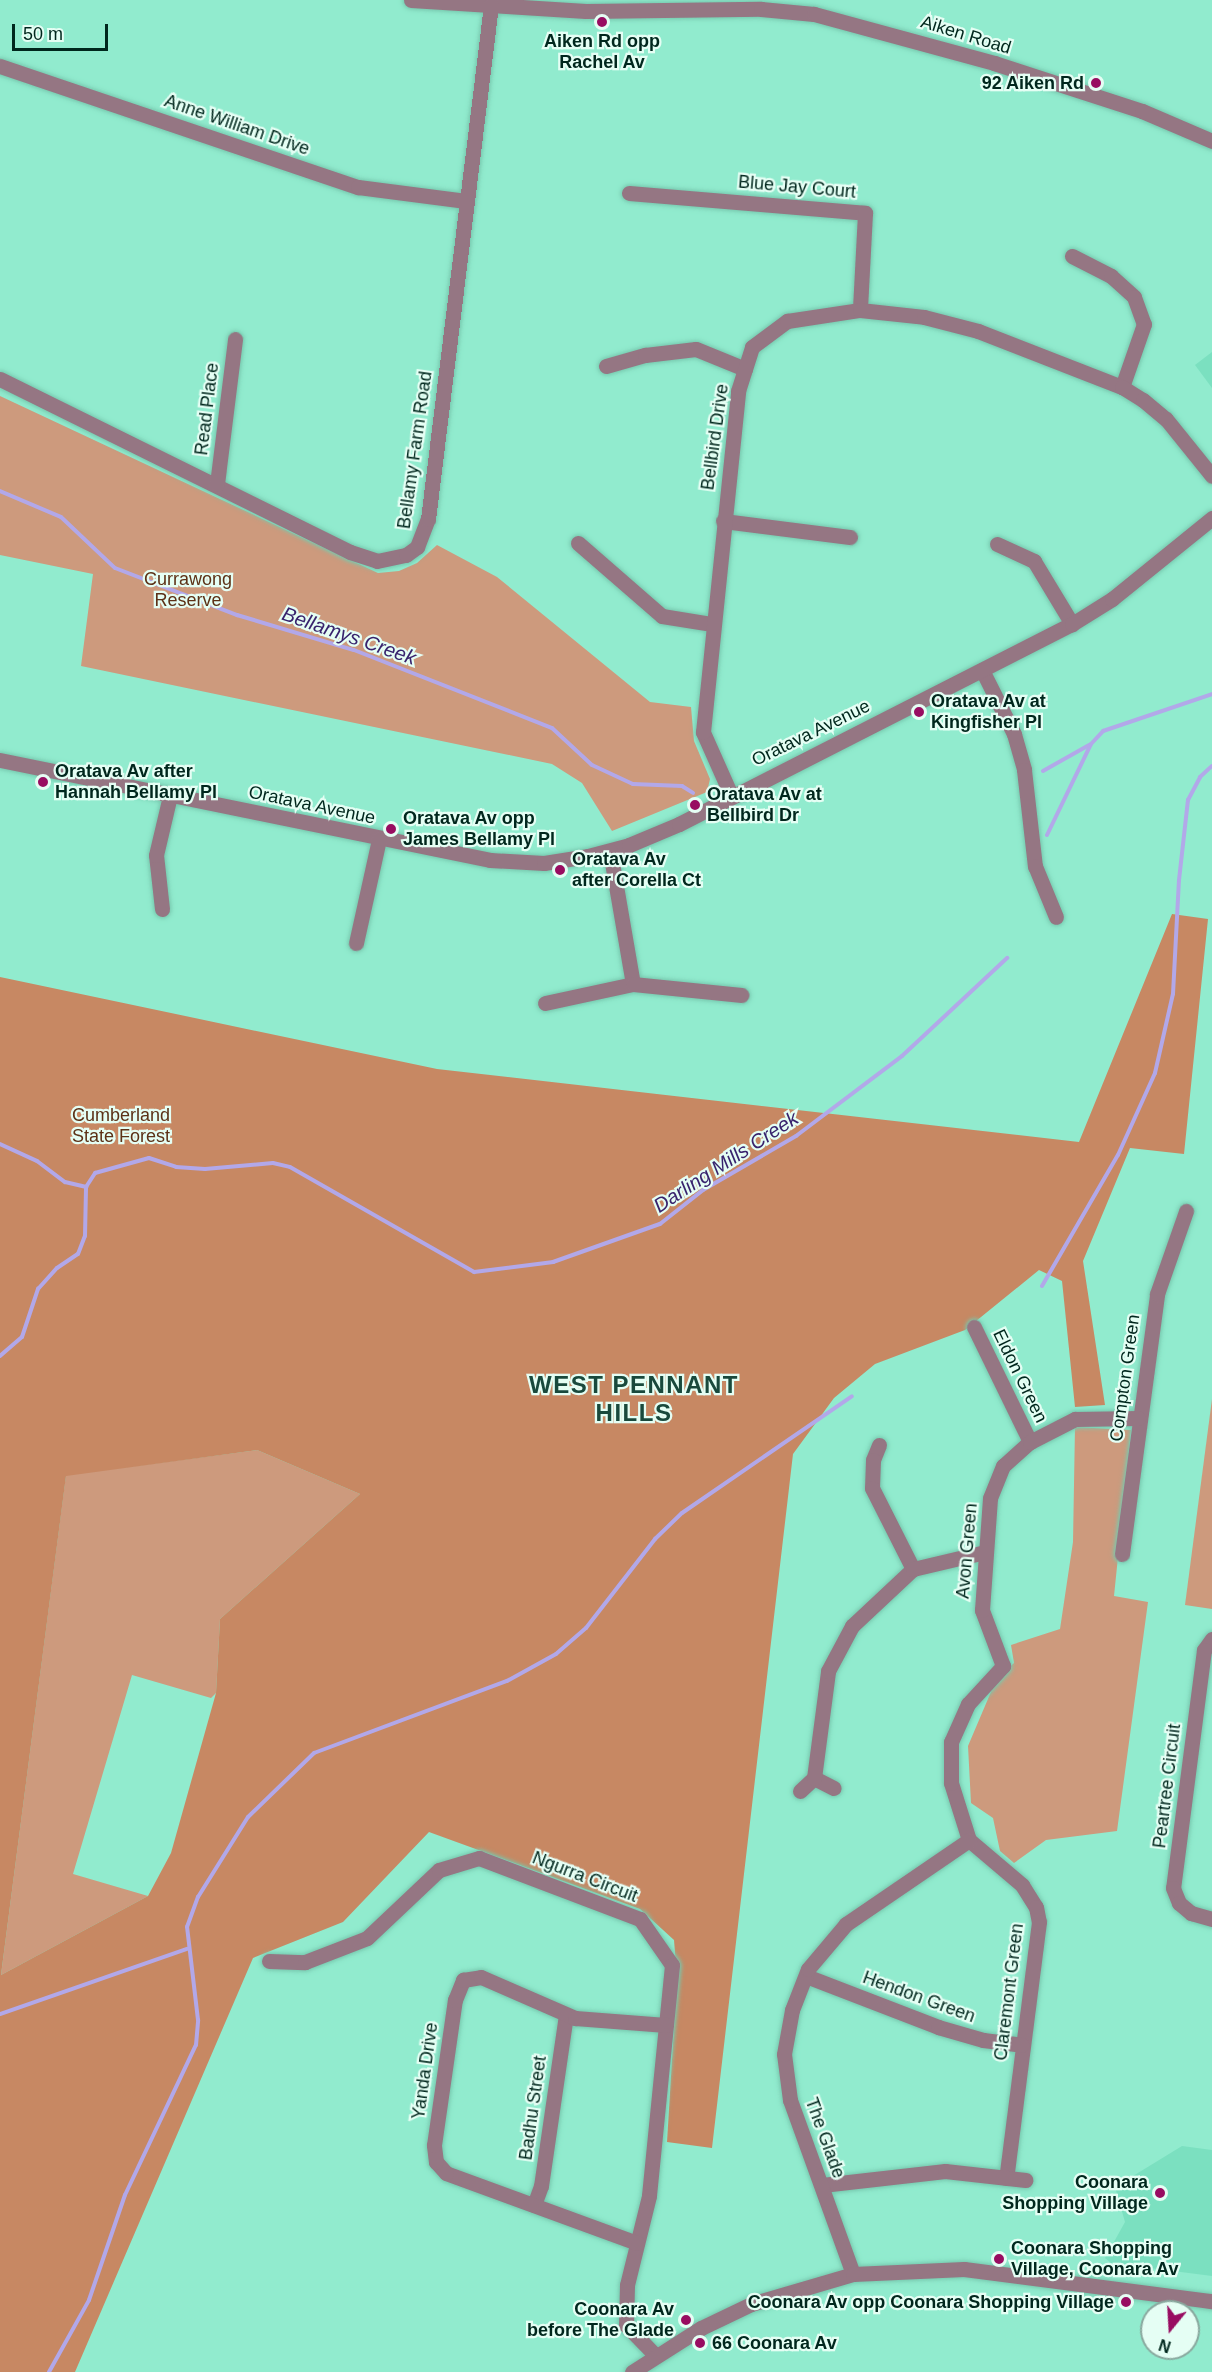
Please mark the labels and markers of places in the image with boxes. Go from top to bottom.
marker: Aiken Rd opp Rachel Av [595,15,609,29]
place label: Aiken Rd opp Rachel Av [544,31,660,74]
place label: 92 Aiken Rd [981,72,1084,94]
marker: 92 Aiken Rd [1089,76,1103,90]
place label: Oratava Av at Kingfisher Pl [931,691,1046,734]
marker: Oratava Av at Kingfisher Pl [912,705,926,719]
place label: Oratava Av after Hannah Bellamy Pl [55,761,217,804]
marker: Oratava Av after Hannah Bellamy Pl [36,775,50,789]
place label: Oratava Av at Bellbird Dr [707,784,822,826]
marker: Oratava Av at Bellbird Dr [688,798,702,812]
place label: Oratava Av opp James Bellamy Pl [403,808,555,850]
marker: Oratava Av opp James Bellamy Pl [384,822,398,836]
place label: Oratava Av after Corella Ct [572,849,701,892]
marker: Oratava Av after Corella Ct [553,863,567,877]
place label: Coonara Shopping Village [1002,2172,1148,2214]
marker: Coonara Shopping Village [1153,2186,1167,2200]
place label: Coonara Shopping Village, Coonara Av [1011,2238,1179,2280]
marker: Coonara Shopping Village, Coonara Av [992,2252,1006,2266]
place label: Coonara Av opp Coonara Shopping Village [747,2291,1114,2313]
marker: Coonara Av opp Coonara Shopping Village [1119,2295,1133,2309]
place label: Coonara Av before The Glade [527,2299,674,2342]
marker: Coonara Av before The Glade [679,2313,693,2327]
place label: 66 Coonara Av [712,2332,837,2354]
marker: 66 Coonara Av [693,2336,707,2350]

